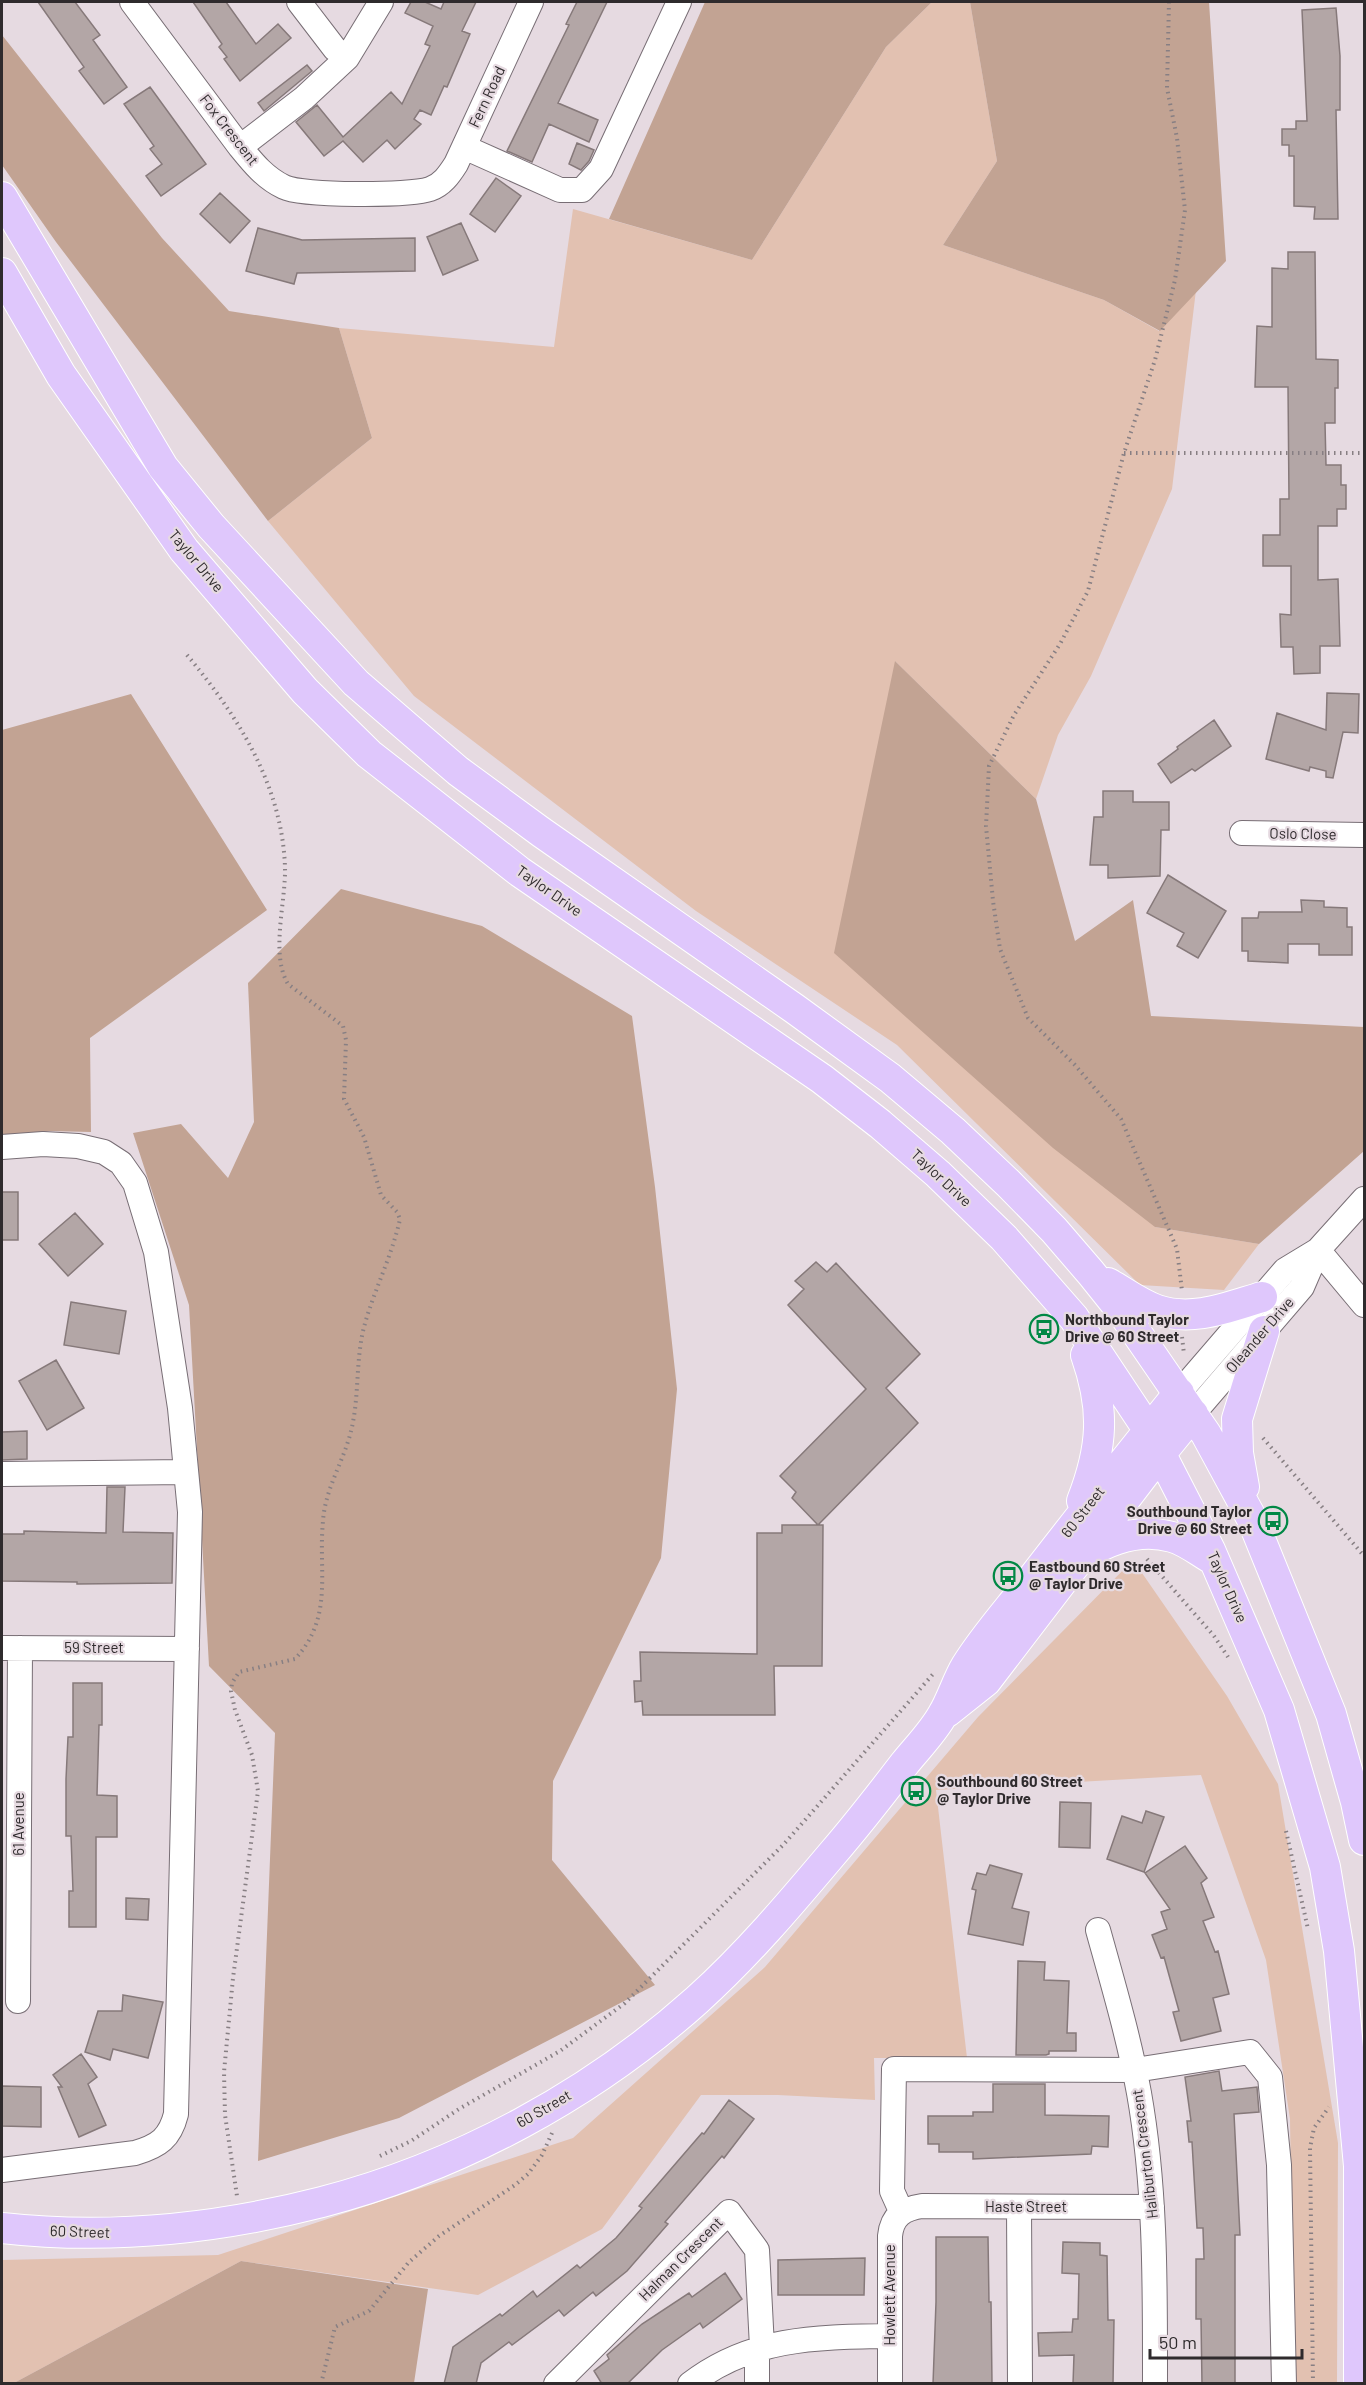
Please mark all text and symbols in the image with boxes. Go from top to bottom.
street label: Fern Road [464,63,508,130]
street label: Fox Crescent [197,90,263,168]
street label: Taylor Drive [165,525,228,595]
street label: Oslo Close [1269,823,1337,843]
street label: Taylor Drive [513,861,586,919]
street label: Taylor Drive [908,1145,976,1210]
street label: Oleander Drive [1221,1293,1297,1376]
place label: Northbound Taylor Drive @ 60 Street [1065,1310,1189,1345]
bus stop icon: Northbound Taylor Drive @ 60 Street [1028,1313,1060,1345]
street label: 60 Street [1057,1482,1108,1541]
place label: Southbound Taylor Drive @ 60 Street [1127,1502,1252,1537]
bus stop icon: Southbound Taylor Drive @ 60 Street [1257,1505,1289,1537]
street label: Taylor Drive [1204,1548,1252,1625]
place label: Eastbound 60 Street @ Taylor Drive [1029,1557,1166,1592]
bus stop icon: Eastbound 60 Street @ Taylor Drive [992,1560,1024,1592]
street label: 59 Street [64,1638,124,1656]
place label: Southbound 60 Street @ Taylor Drive [937,1772,1083,1807]
bus stop icon: Southbound 60 Street @ Taylor Drive [900,1775,932,1807]
street label: 61 Avenue [9,1792,27,1856]
street label: 60 Street [513,2085,574,2131]
street label: Haliburton Crescent [1127,2089,1161,2220]
street label: Haste Street [985,2197,1067,2215]
street label: Halman Crescent [635,2213,726,2304]
street label: 60 Street [50,2221,110,2241]
street label: Howlett Avenue [880,2244,898,2346]
scale bar [1150,2322,1302,2360]
text: 50 m [1159,2331,1197,2353]

